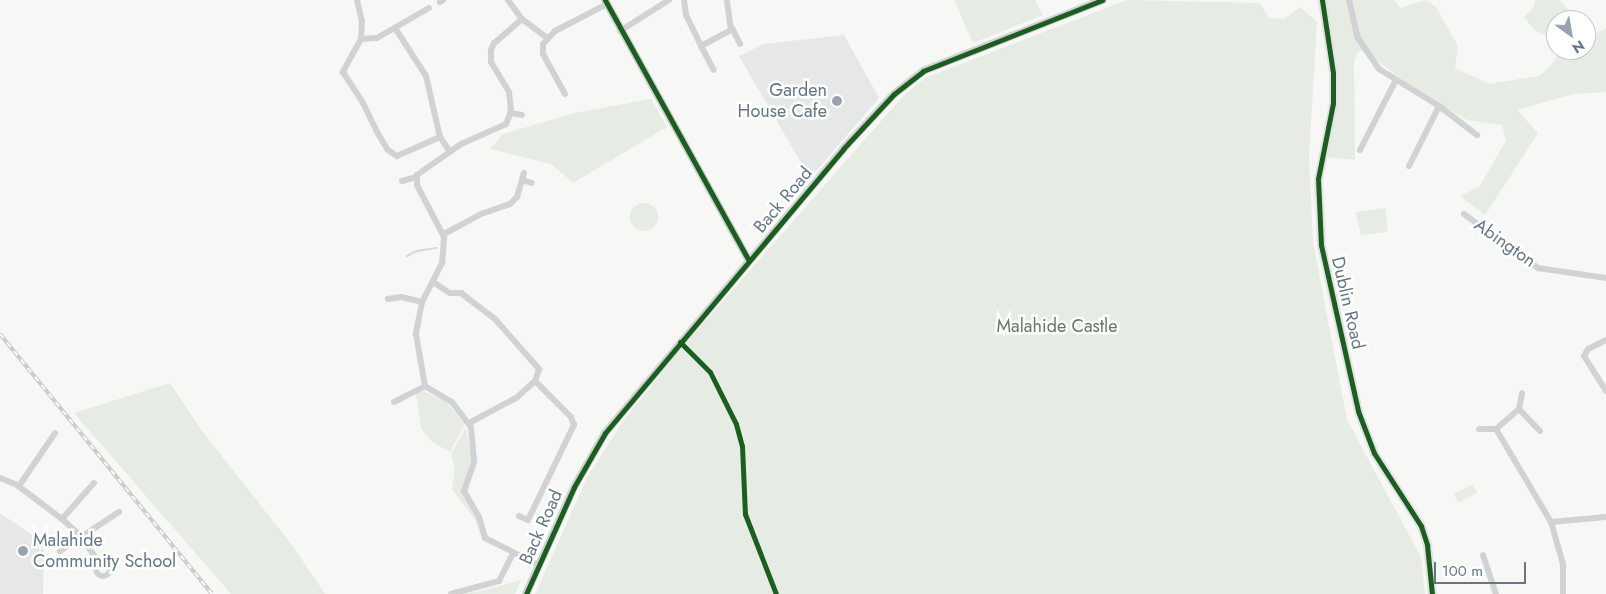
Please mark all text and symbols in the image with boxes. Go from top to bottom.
north arrow [1546,10,1596,60]
text: N [1568,35,1588,58]
place label: Garden House Cafe [738,80,827,122]
marker: Garden House Cafe [831,95,843,107]
street label: Back Road [749,163,817,237]
street label: Abington [1470,214,1540,272]
street label: Dublin Road [1327,255,1369,351]
park label: Malahide Castle [996,315,1118,337]
street label: Back Road [515,486,567,568]
place label: Malahide Community School [33,530,176,572]
marker: Malahide Community School [17,545,29,557]
scale bar [1436,552,1528,584]
text: 100 m [1442,560,1483,582]

